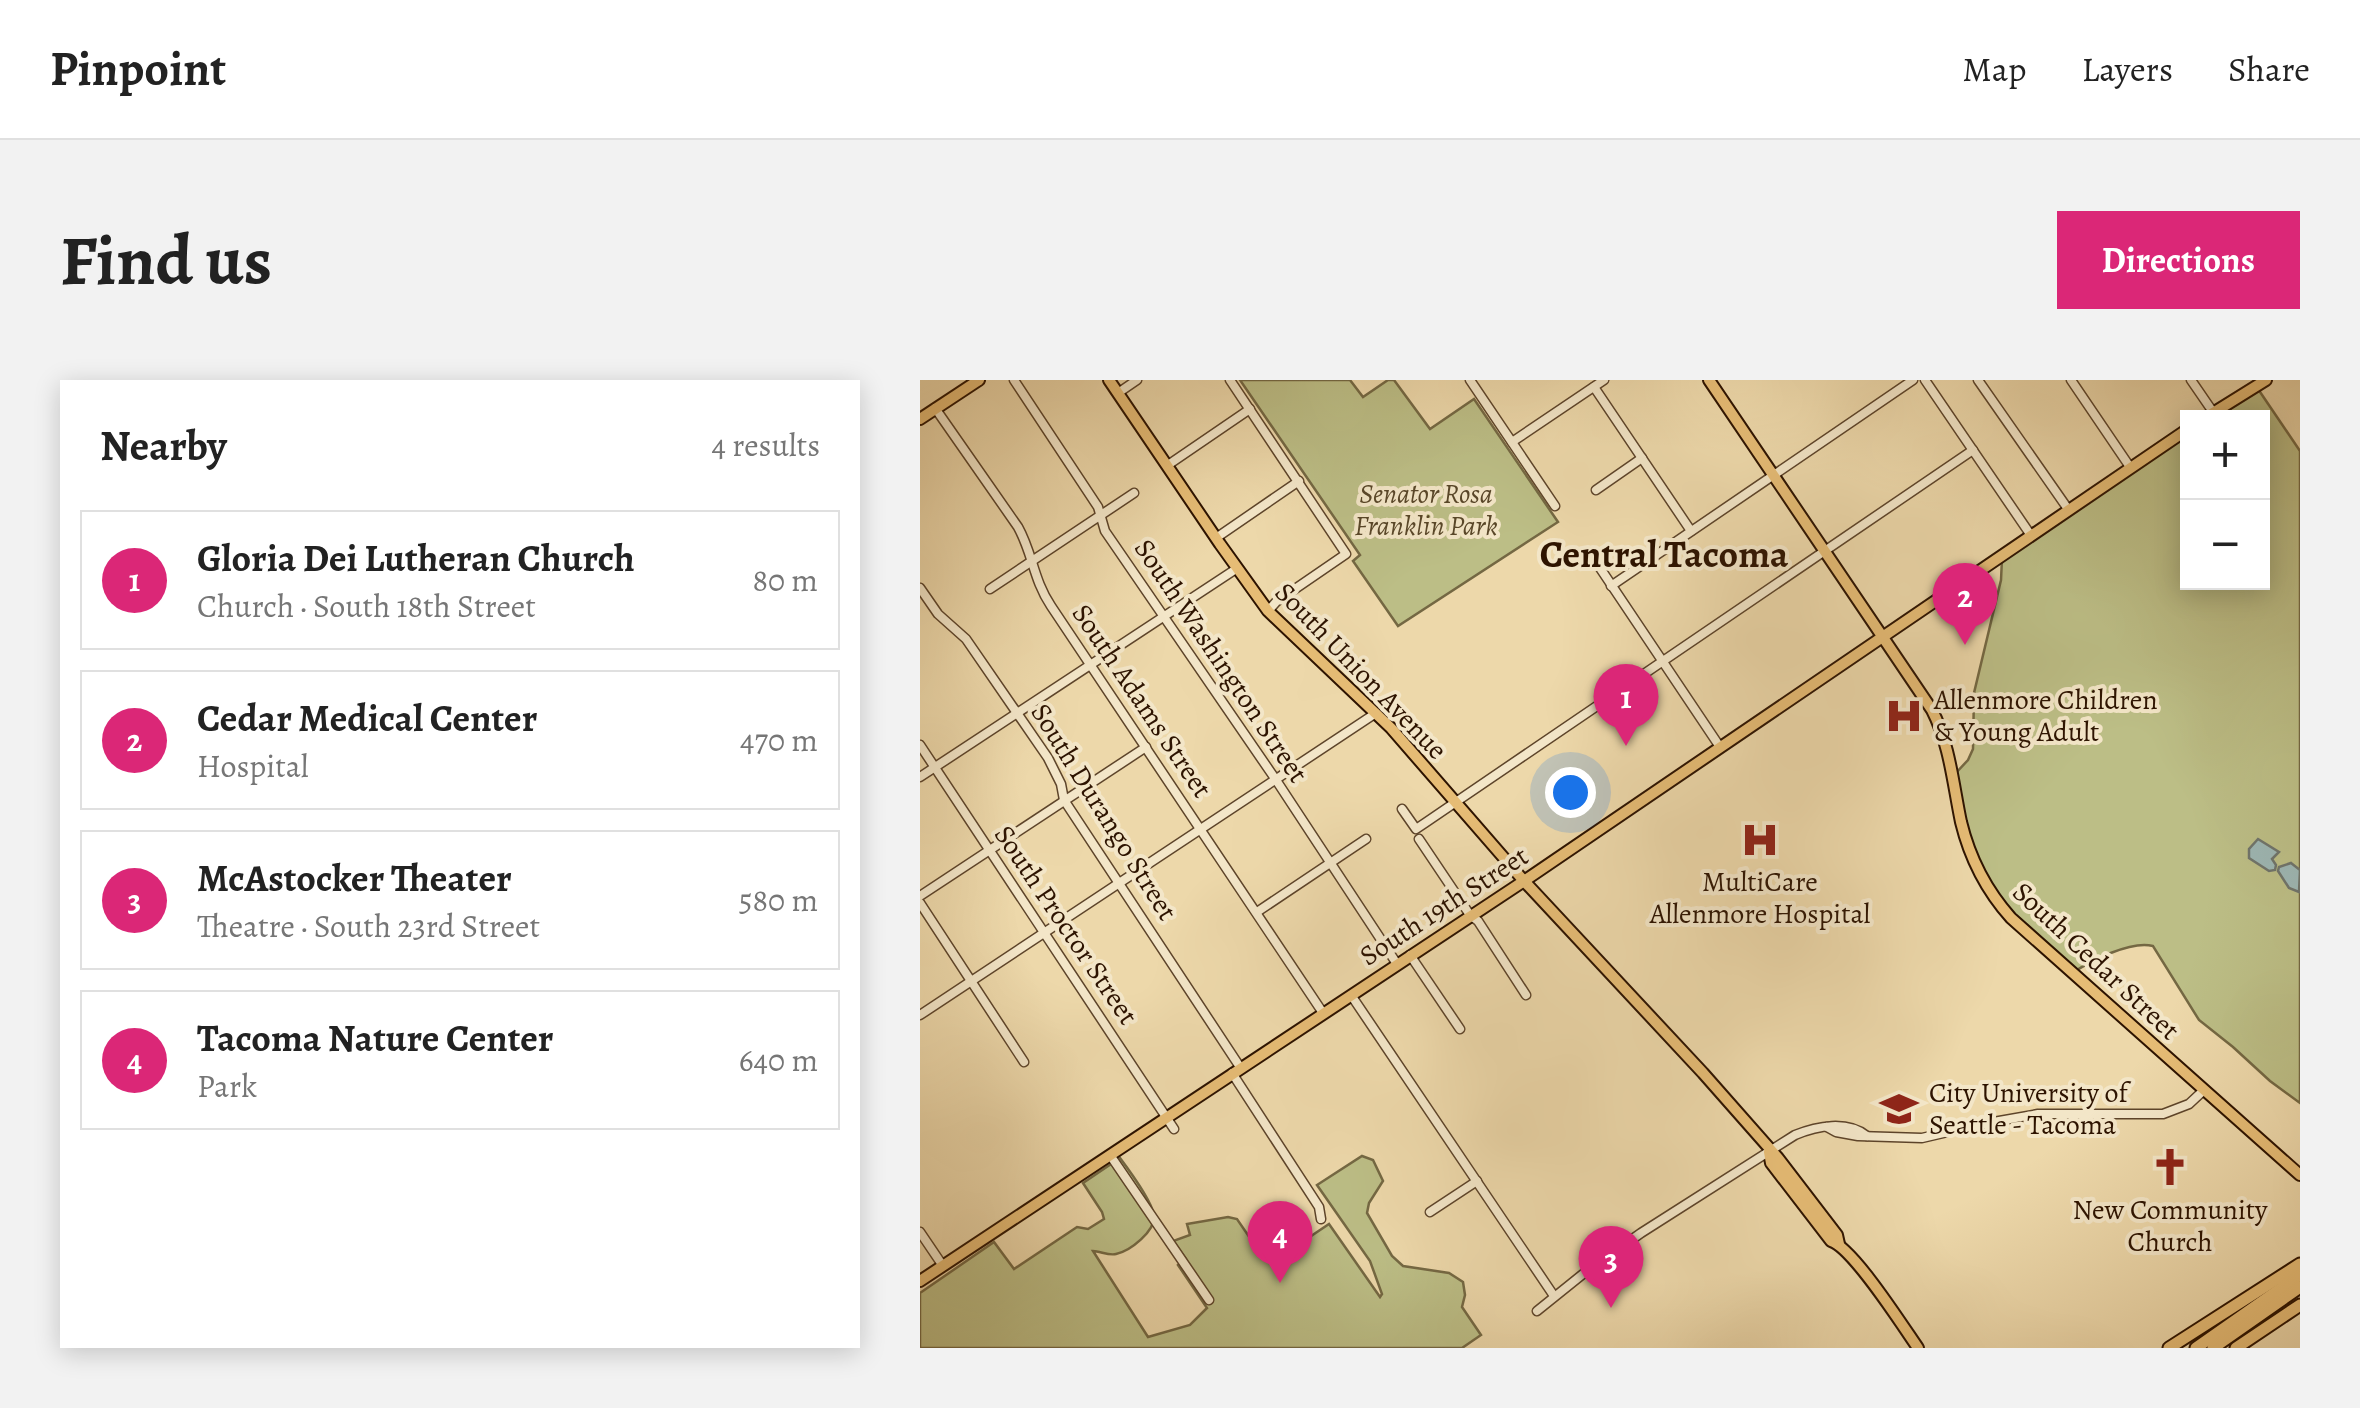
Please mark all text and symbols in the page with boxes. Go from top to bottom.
text: Pinpoint [50,36,226,102]
text: Map [1962,45,2026,93]
text: Layers [2081,45,2173,93]
text: Share [2228,45,2310,93]
button: Directions [2057,211,2300,309]
text: Find us [60,213,272,308]
map controls [2180,410,2270,590]
button: + [2180,410,2270,500]
text: Nearby [100,417,227,474]
text: 4 results [711,423,820,467]
park label: Senator Rosa Franklin Park [1354,475,1498,545]
button: − [2180,500,2270,590]
district label: Central Tacoma [1540,528,1789,580]
text: Gloria Dei Lutheran Church [197,532,635,584]
street label: South Washington Street [1125,532,1317,790]
text: 1 [129,558,140,602]
text: 80 m [752,558,818,602]
pin: 2 [1932,562,1998,645]
street label: South Union Avenue [1266,574,1456,768]
text: Church · South 18th Street [197,584,536,628]
street label: South Adams Street [1063,597,1221,805]
pin: 1 [1594,664,1658,746]
place label: Allenmore Children & Young Adult [1933,681,2158,751]
text: Cedar Medical Center [197,692,537,744]
hospital icon: Allenmore Children & Young Adult [1883,695,1925,737]
street label: South Durango Street [1022,696,1186,928]
text: 2 [127,718,142,762]
text: 470 m [740,718,818,762]
text: Hospital [197,744,309,788]
your location [1545,767,1596,818]
street label: South Proctor Street [985,818,1147,1032]
hospital icon: MultiCare Allenmore Hospital [1739,819,1781,861]
street label: South 19th Street [1352,837,1536,975]
text: McAstocker Theater [197,852,512,904]
place label: MultiCare Allenmore Hospital [1649,863,1871,933]
street label: South Cedar Street [2004,874,2188,1048]
text: 3 [128,878,141,922]
text: 580 m [739,878,818,922]
text: Theatre · South 23rd Street [197,904,540,948]
text: Tacoma Nature Center [197,1012,553,1064]
text: 4 [127,1038,142,1082]
text: 640 m [739,1038,818,1082]
text: Park [197,1064,257,1108]
place label: City University of Seattle - Tacoma [1929,1074,2132,1144]
school or university icon: City University of Seattle - Tacoma [1878,1088,1920,1130]
church icon: New Community Church [2149,1146,2191,1188]
place label: New Community Church [2072,1191,2268,1261]
pin: 4 [1248,1200,1312,1283]
pin: 3 [1578,1226,1644,1308]

